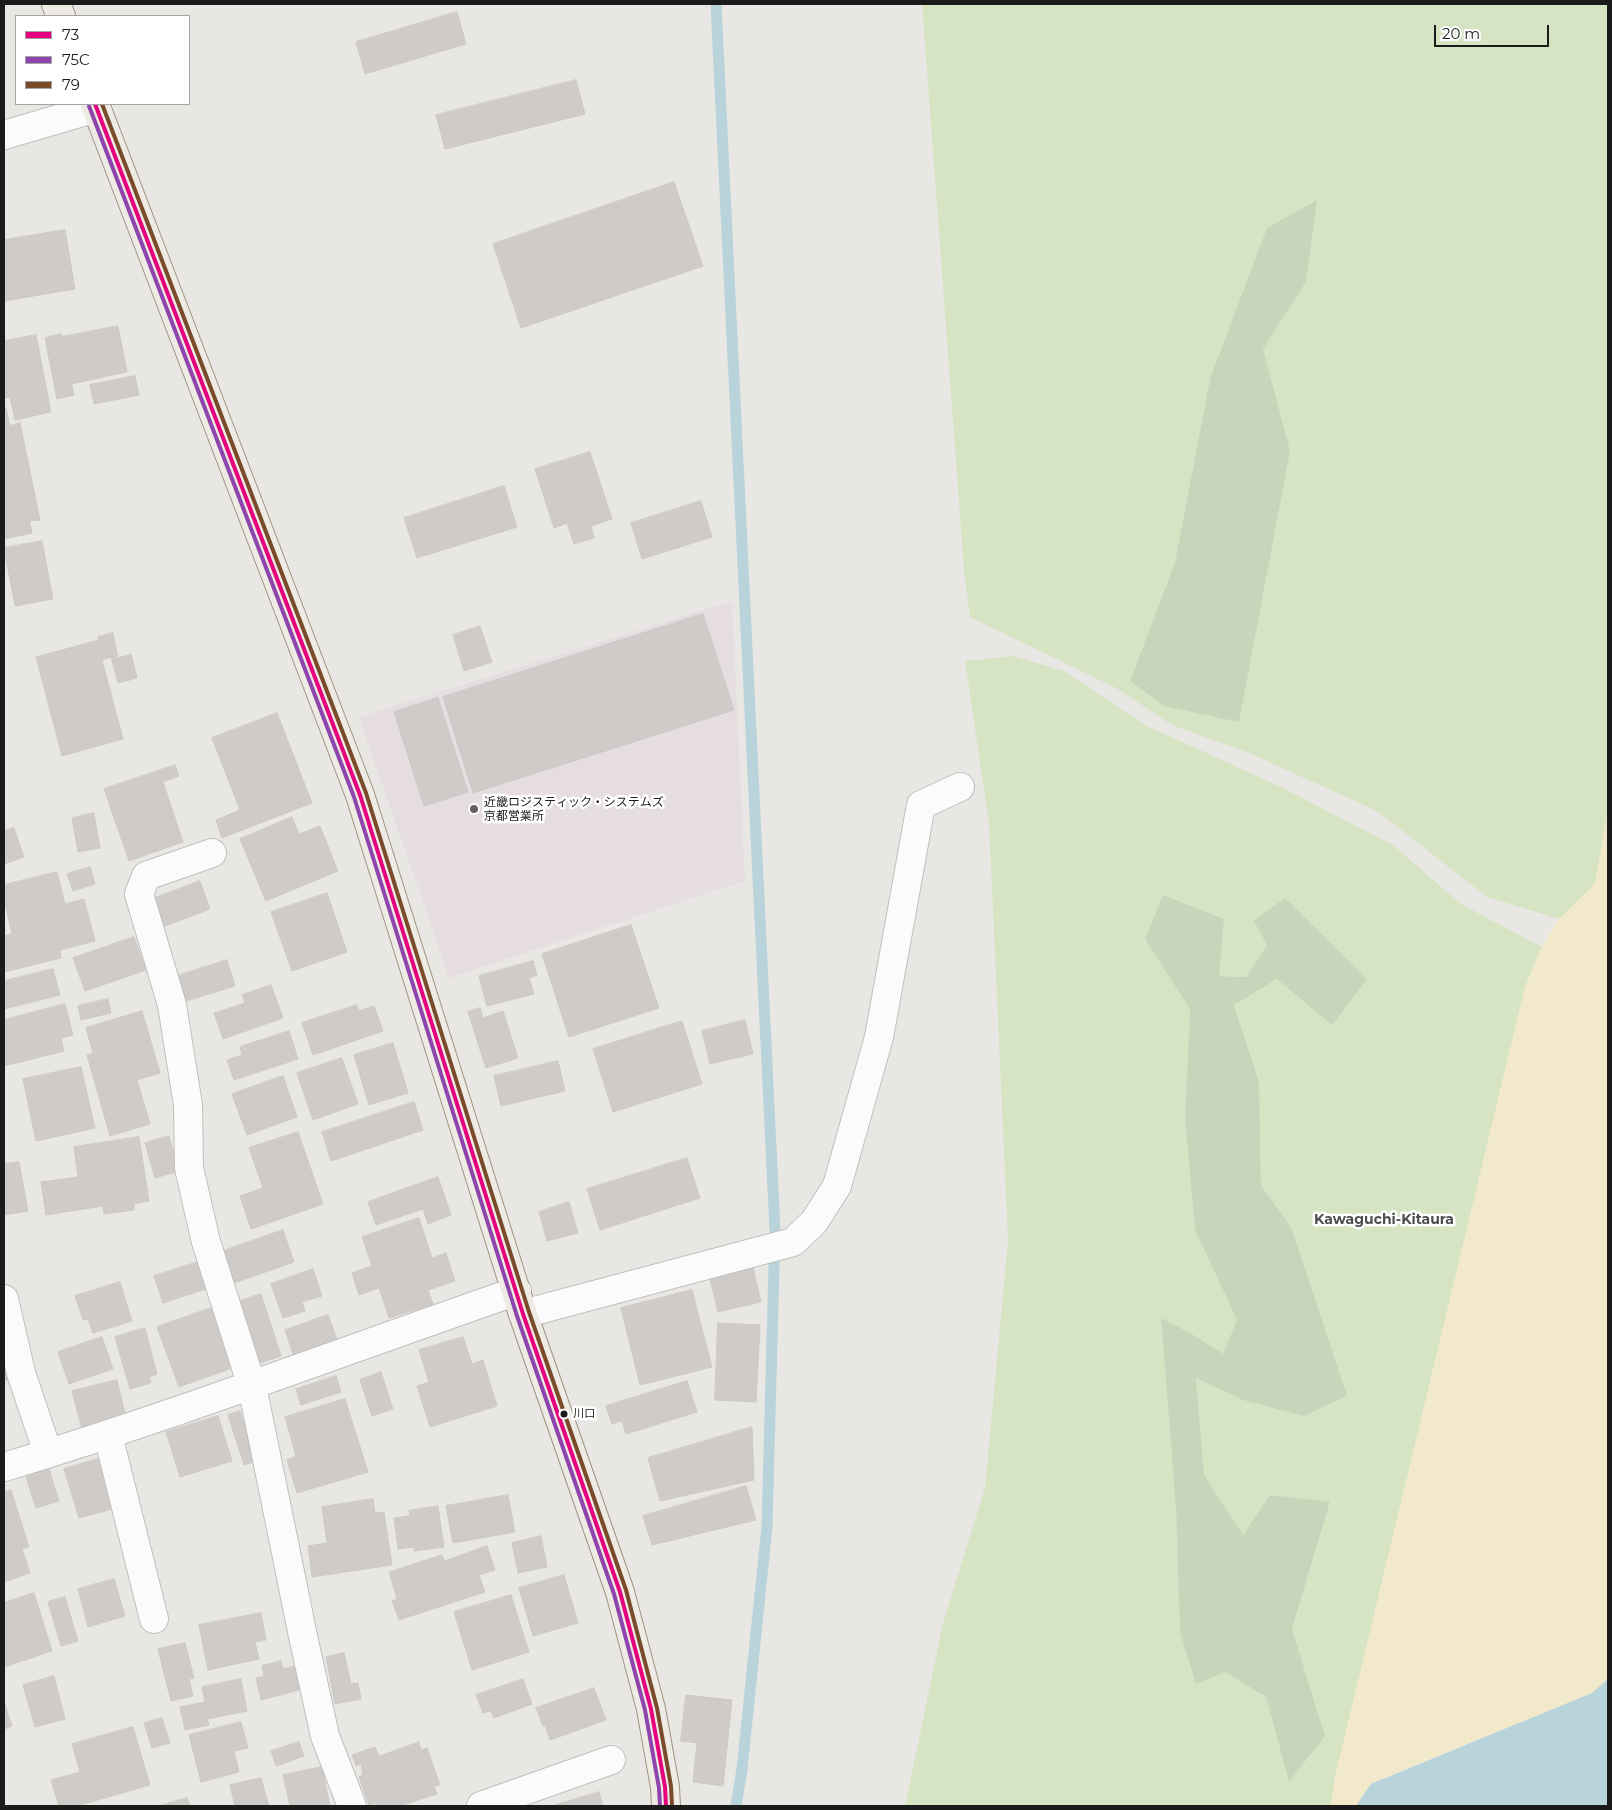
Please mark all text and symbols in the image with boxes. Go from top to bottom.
legend [15,15,190,105]
scale bar [1437,15,1552,47]
text: 20 m [1442,24,1480,43]
text: 73 [62,25,79,44]
text: 75C [62,50,90,69]
text: 79 [62,75,80,94]
place label: 近畿ロジスティック・システムズ 京都営業所 [484,795,664,823]
marker: 近畿ロジスティック・システムズ 京都営業所 [468,803,480,815]
district label: Kawaguchi-Kitaura [1314,1212,1454,1228]
place label: 川口 [573,1407,595,1421]
marker: 川口 [559,1409,569,1419]

